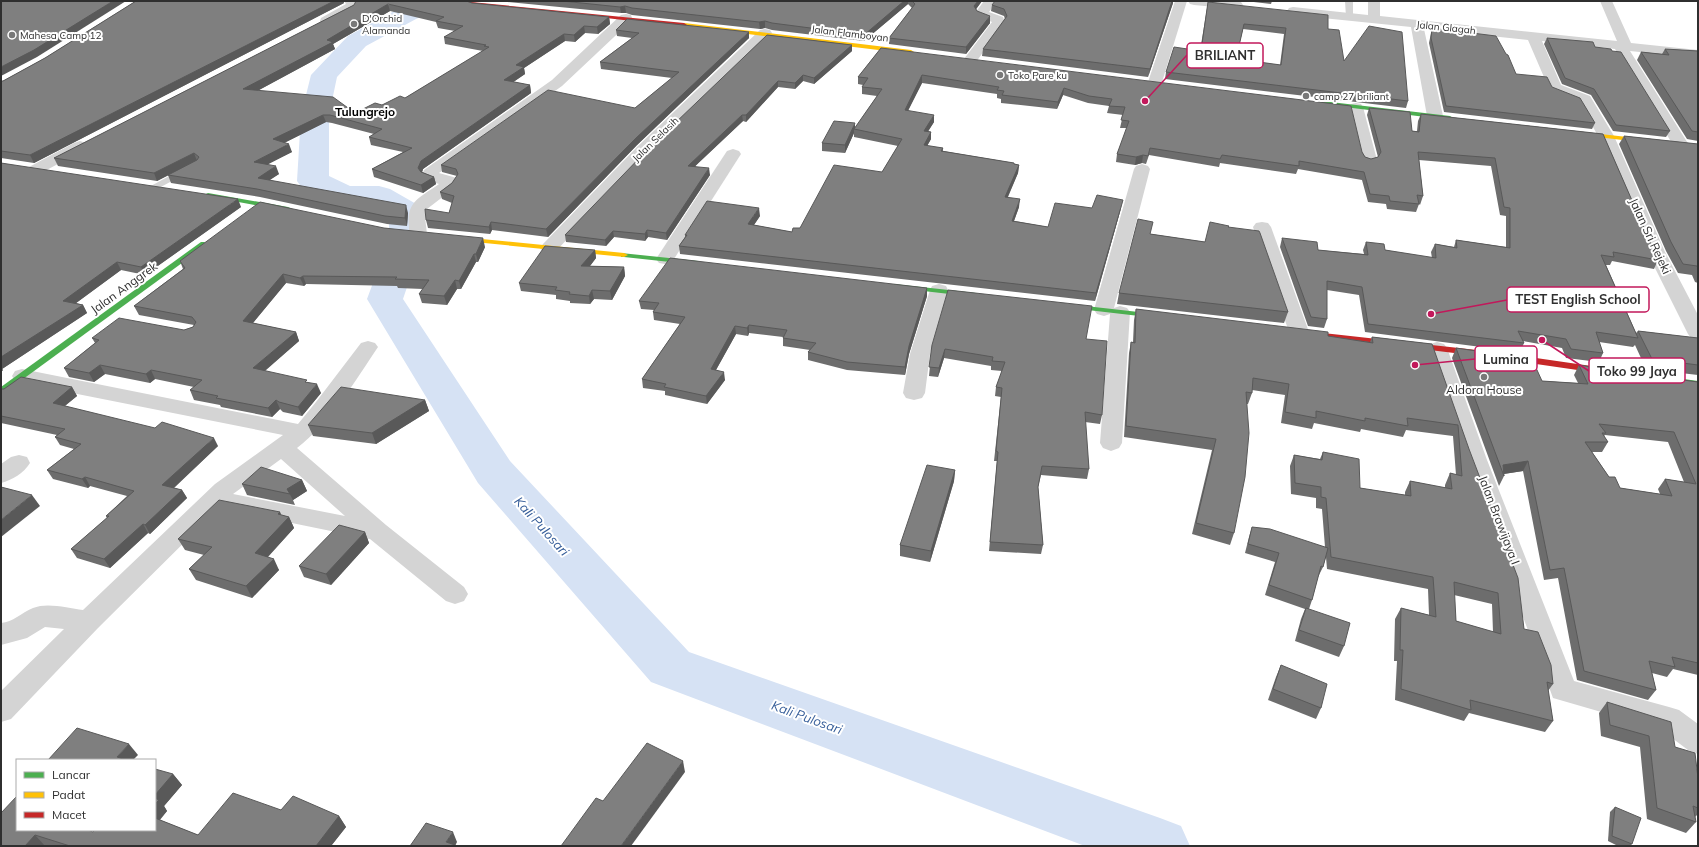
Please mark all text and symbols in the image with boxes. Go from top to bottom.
place label: D'Orchid Alamanda [362,12,410,37]
street label: Jalan Glagah [1416,18,1476,37]
marker: D'Orchid Alamanda [349,19,359,29]
street label: Jalan Flamboyan [811,22,889,45]
place label: Mahesa Camp 12 [20,29,102,42]
marker: Mahesa Camp 12 [7,30,17,40]
callout: BRILIANT [1187,43,1263,68]
text: BRILIANT [1195,47,1255,63]
place label: Toko Pare ku [1008,69,1067,82]
marker: Toko Pare ku [995,70,1005,80]
place label: camp 27 briliant [1314,90,1390,103]
marker: camp 27 briliant [1301,91,1311,101]
district label: Tulungrejo [335,104,395,119]
street label: Jalan Selasih [629,114,681,165]
street label: Jalan Sri Rejeki [1626,195,1675,276]
street label: Jalan Anggrek [87,258,161,317]
callout: TEST English School [1507,287,1649,312]
text: TEST English School [1515,291,1641,307]
callout: Lumina [1475,346,1537,371]
text: Lumina [1483,351,1529,367]
callout: Toko 99 Jaya [1589,358,1685,383]
text: Toko 99 Jaya [1597,363,1677,380]
marker: Aldora House [1479,372,1489,382]
place label: Aldora House [1446,382,1522,397]
street label: Jalan Brawijaya I [1476,473,1523,566]
water label: Kali Pulosari [511,493,573,560]
water label: Kali Pulosari [769,697,845,737]
legend [16,759,156,831]
text: Lancar [52,767,91,782]
text: Padat [52,787,85,802]
text: Macet [52,807,86,822]

